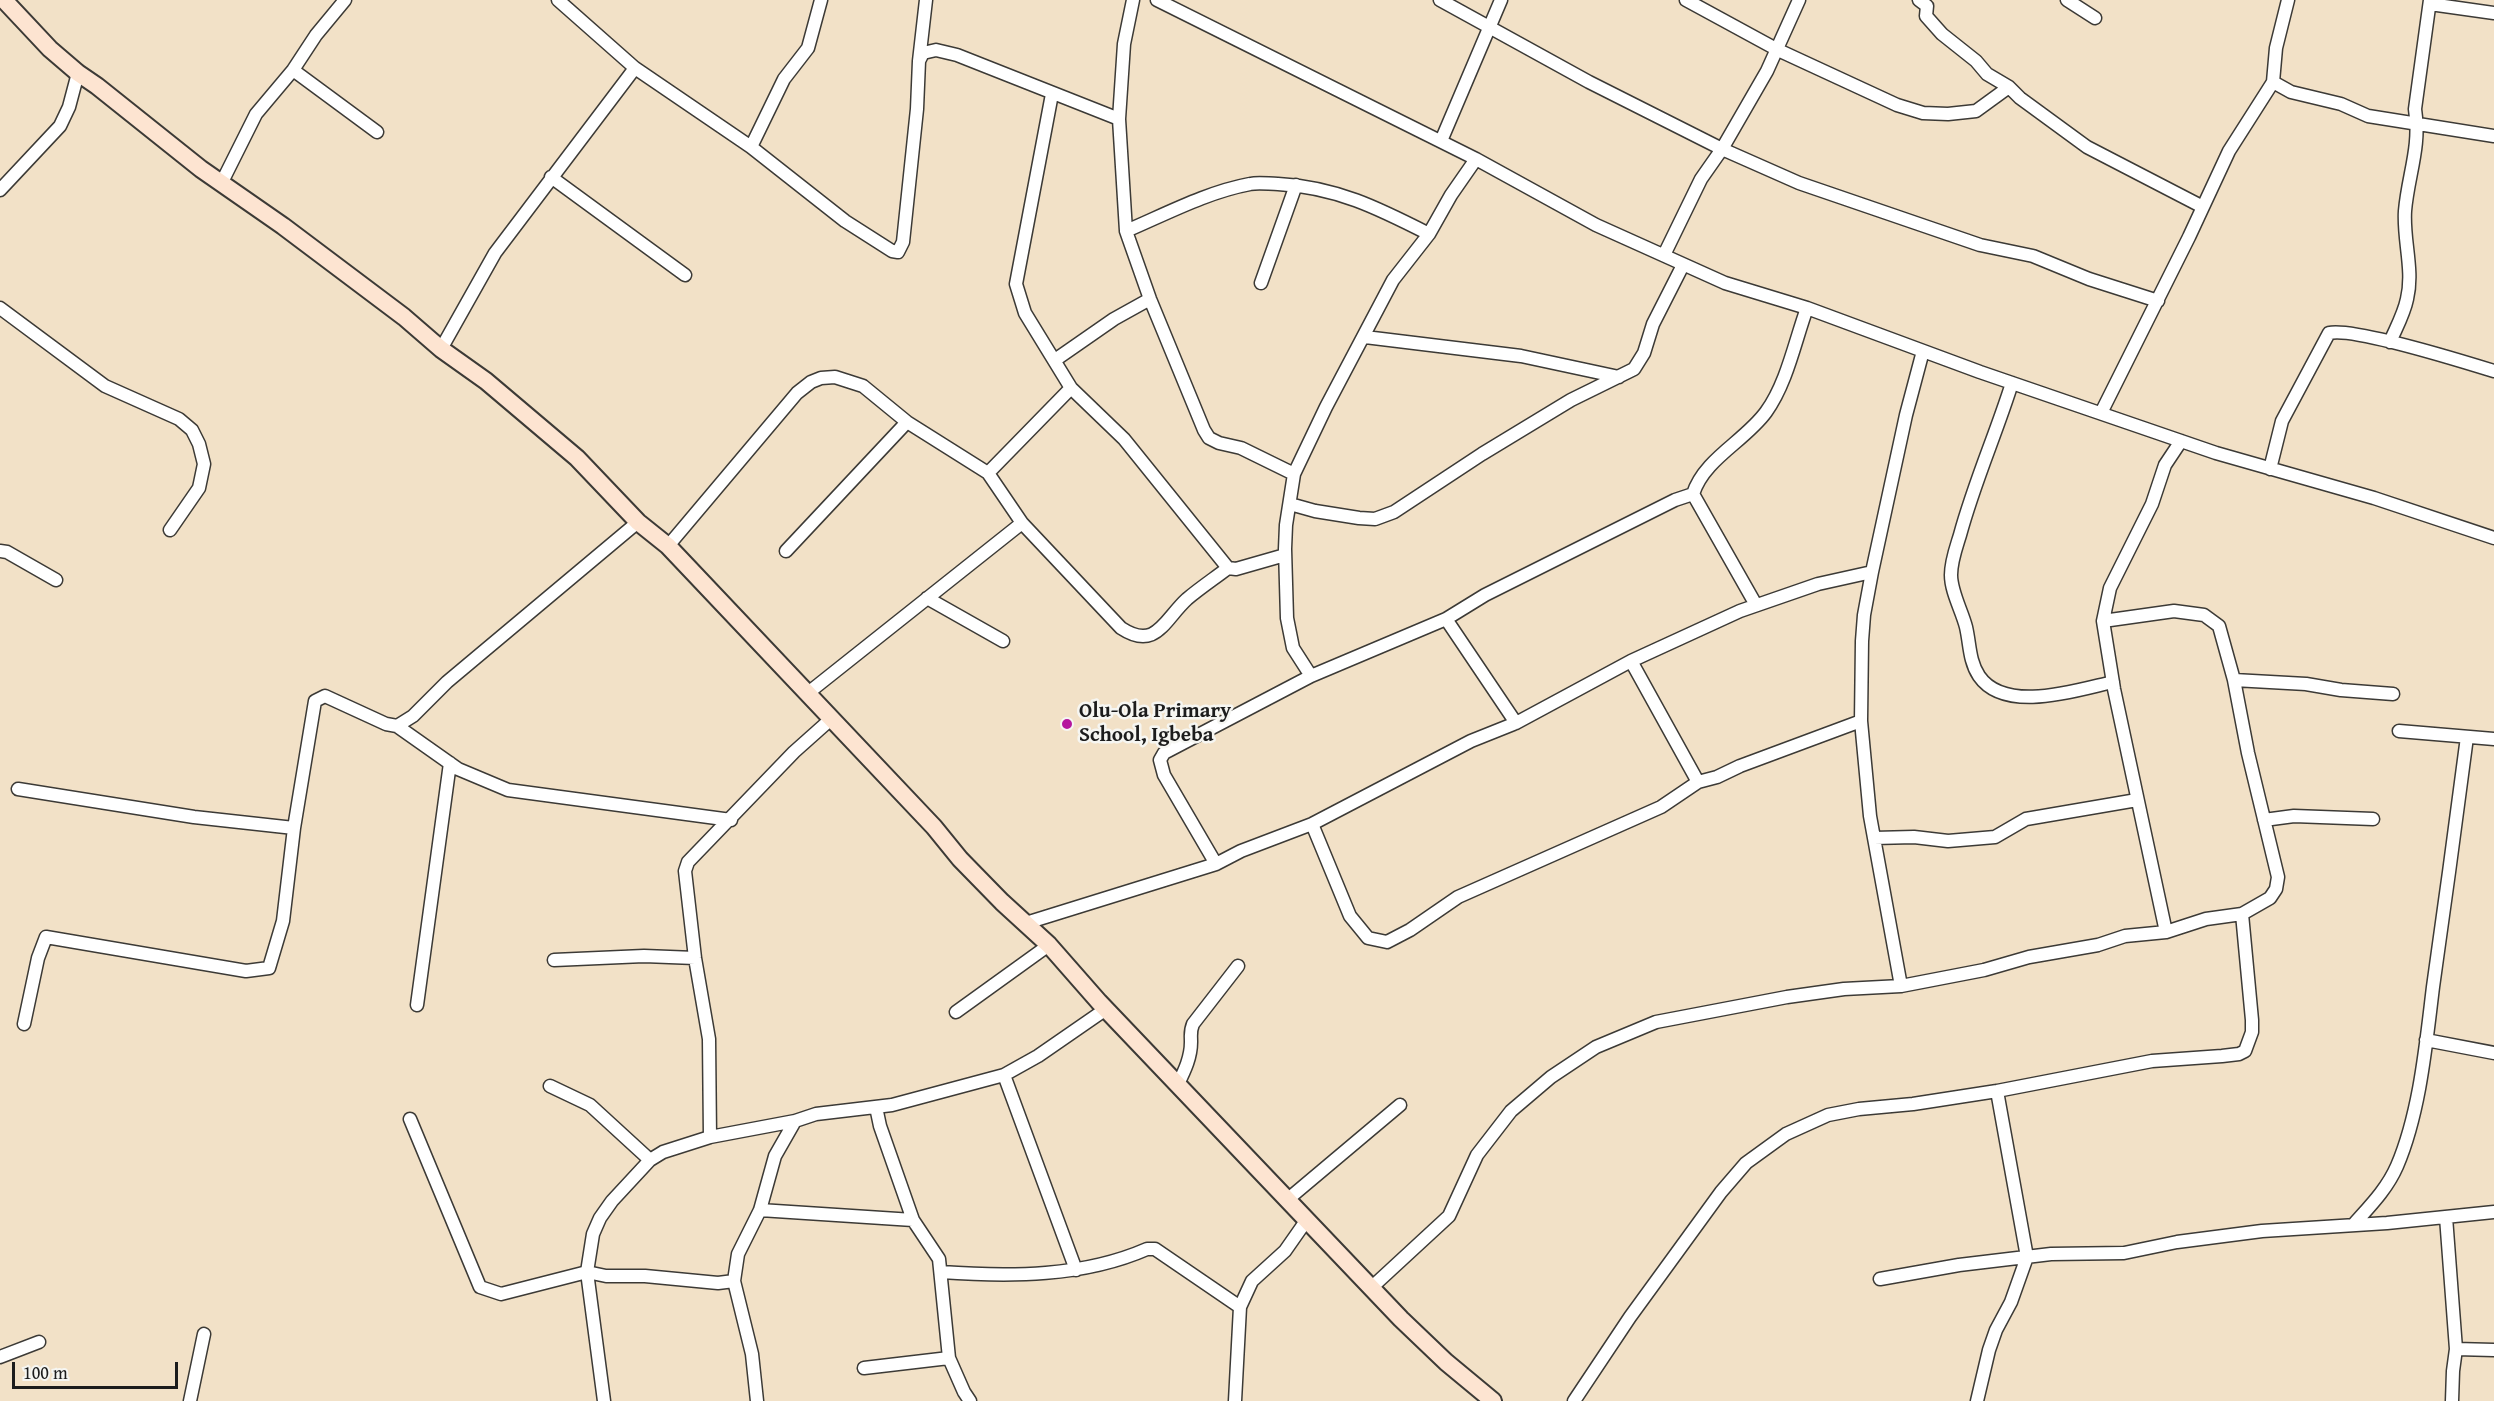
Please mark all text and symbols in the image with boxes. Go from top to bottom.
place label: Olu-Ola Primary School, Igbeba [1079,699,1231,749]
marker: Olu-Ola Primary School, Igbeba [1060,717,1074,731]
scale bar [15,1350,182,1388]
text: 100 m [23,1359,68,1386]

